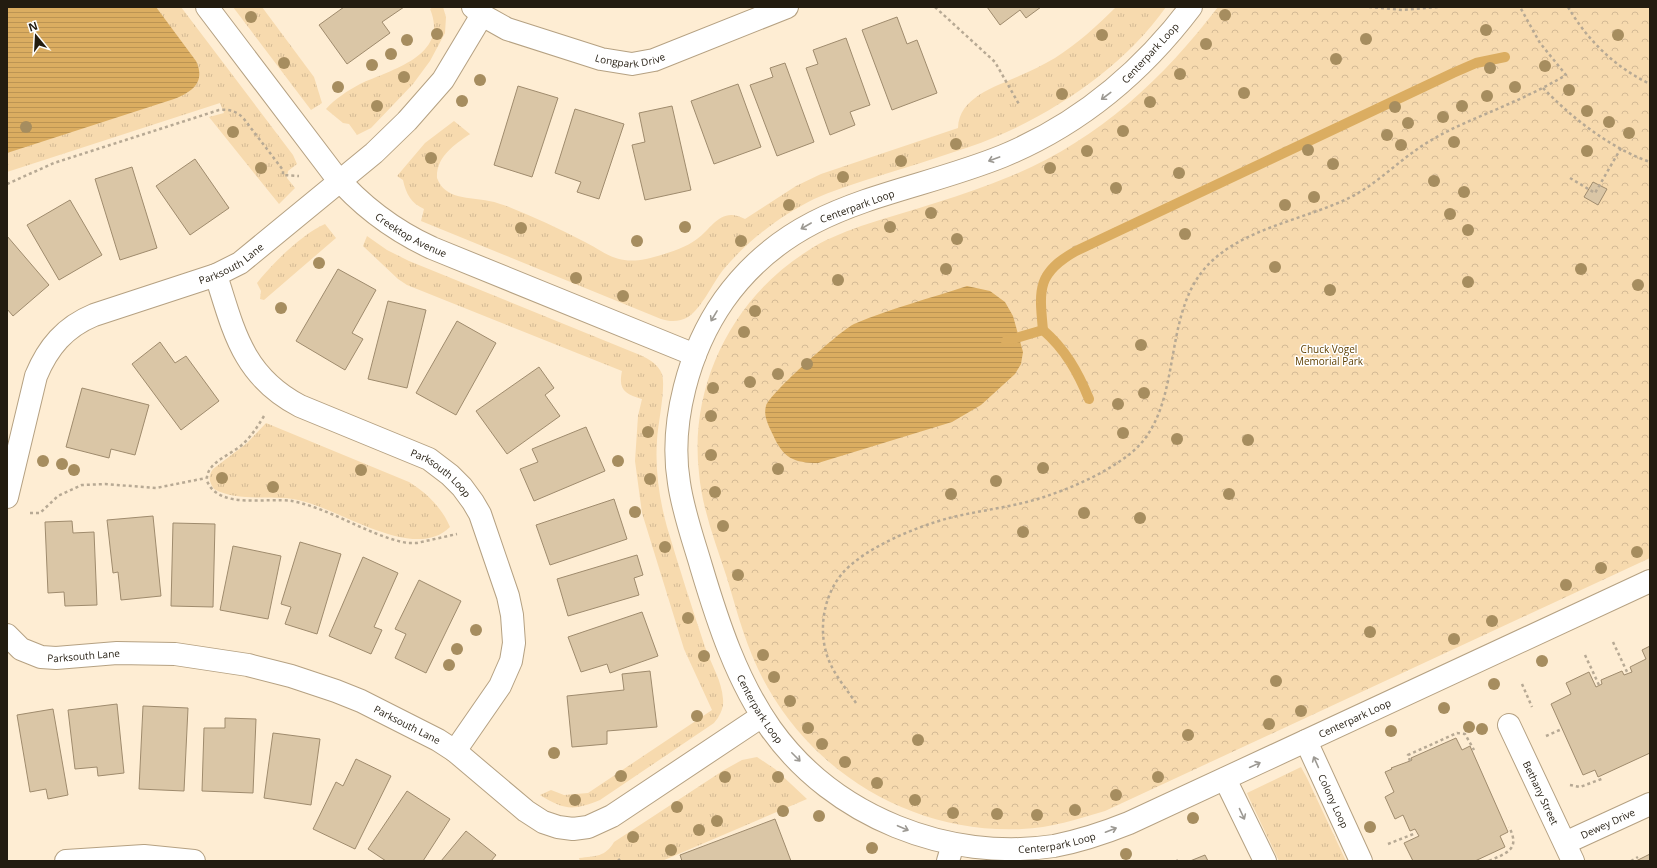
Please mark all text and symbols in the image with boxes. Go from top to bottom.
north arrow [16,16,56,56]
text: N [26,17,39,35]
street label: Centerpark Loop [1118,20,1182,86]
street label: Longpark Drive [593,49,668,71]
one-way arrow [1101,92,1112,100]
one-way arrow [988,156,1000,164]
street label: Centerpark Loop [818,186,896,226]
street label: Creektop Avenue [372,209,449,260]
one-way arrow [800,223,812,231]
street label: Parksouth Lane [197,240,266,287]
one-way arrow [709,310,717,322]
park label: Chuck Vogel Memorial Park [1295,342,1364,368]
street label: Parksouth Loop [409,445,474,500]
street label: Parksouth Lane [47,646,121,665]
street label: Centerpark Loop [734,672,786,746]
street label: Centerpark Loop [1316,695,1393,741]
street label: Parksouth Lane [372,702,443,747]
one-way arrow [791,752,800,762]
one-way arrow [1312,756,1319,768]
street label: Bethany Street [1520,759,1562,827]
one-way arrow [1249,761,1261,768]
street label: Colony Loop [1315,772,1352,830]
street label: Dewey Drive [1578,805,1638,842]
one-way arrow [1239,807,1246,819]
one-way arrow [896,825,908,833]
one-way arrow [1105,825,1117,833]
street label: Centerpark Loop [1018,829,1097,856]

